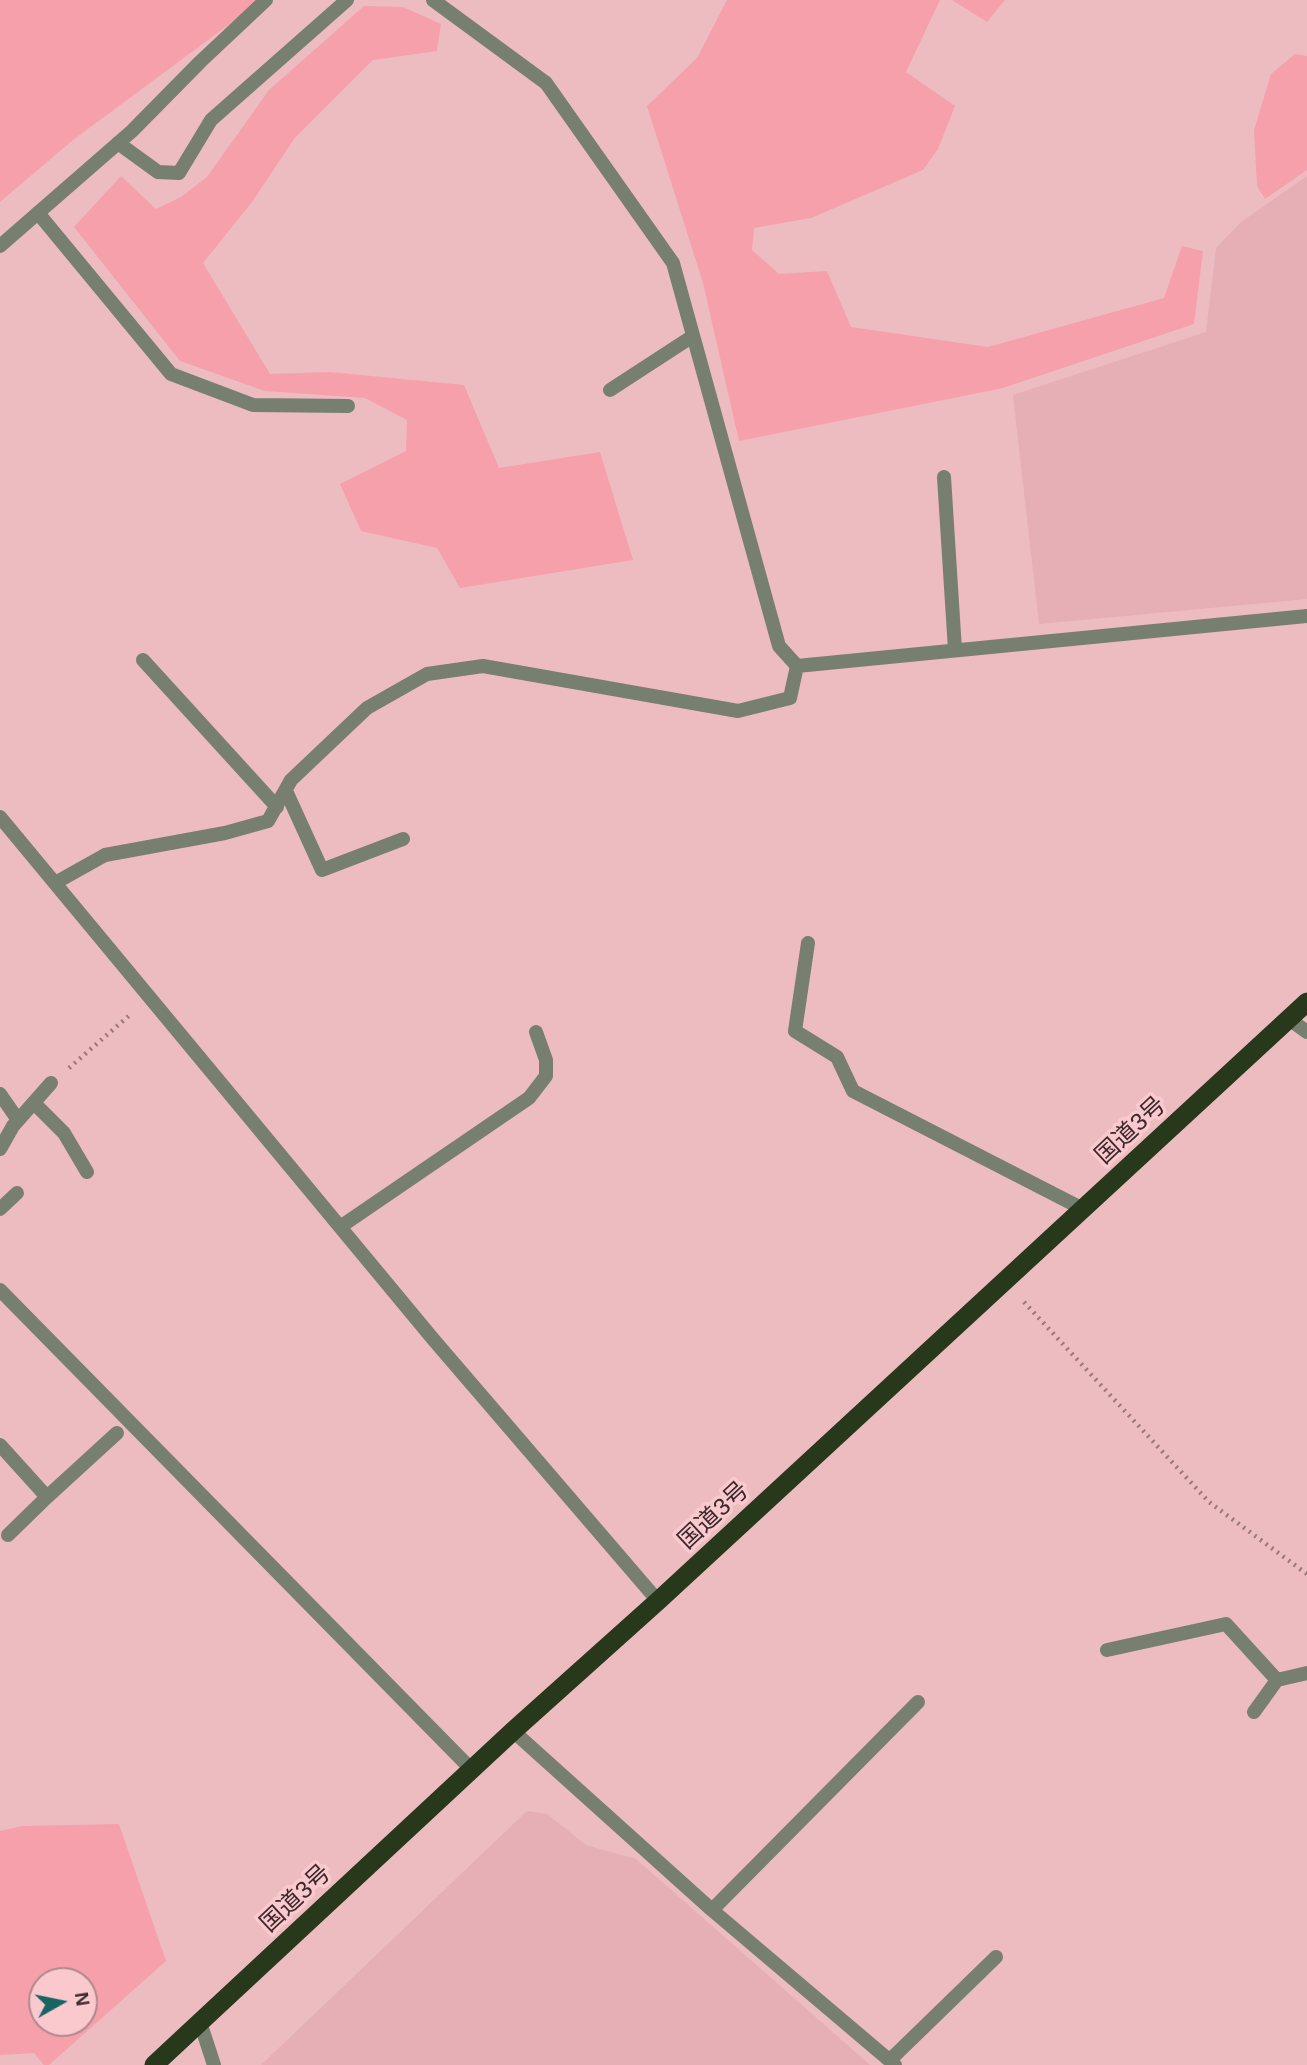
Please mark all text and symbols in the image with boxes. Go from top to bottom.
street label: 国道3号 [1090,1091,1172,1171]
street label: 国道3号 [673,1476,755,1556]
street label: 国道3号 [255,1859,337,1939]
north arrow [28,1967,98,2037]
text: N [71,1991,94,2007]

